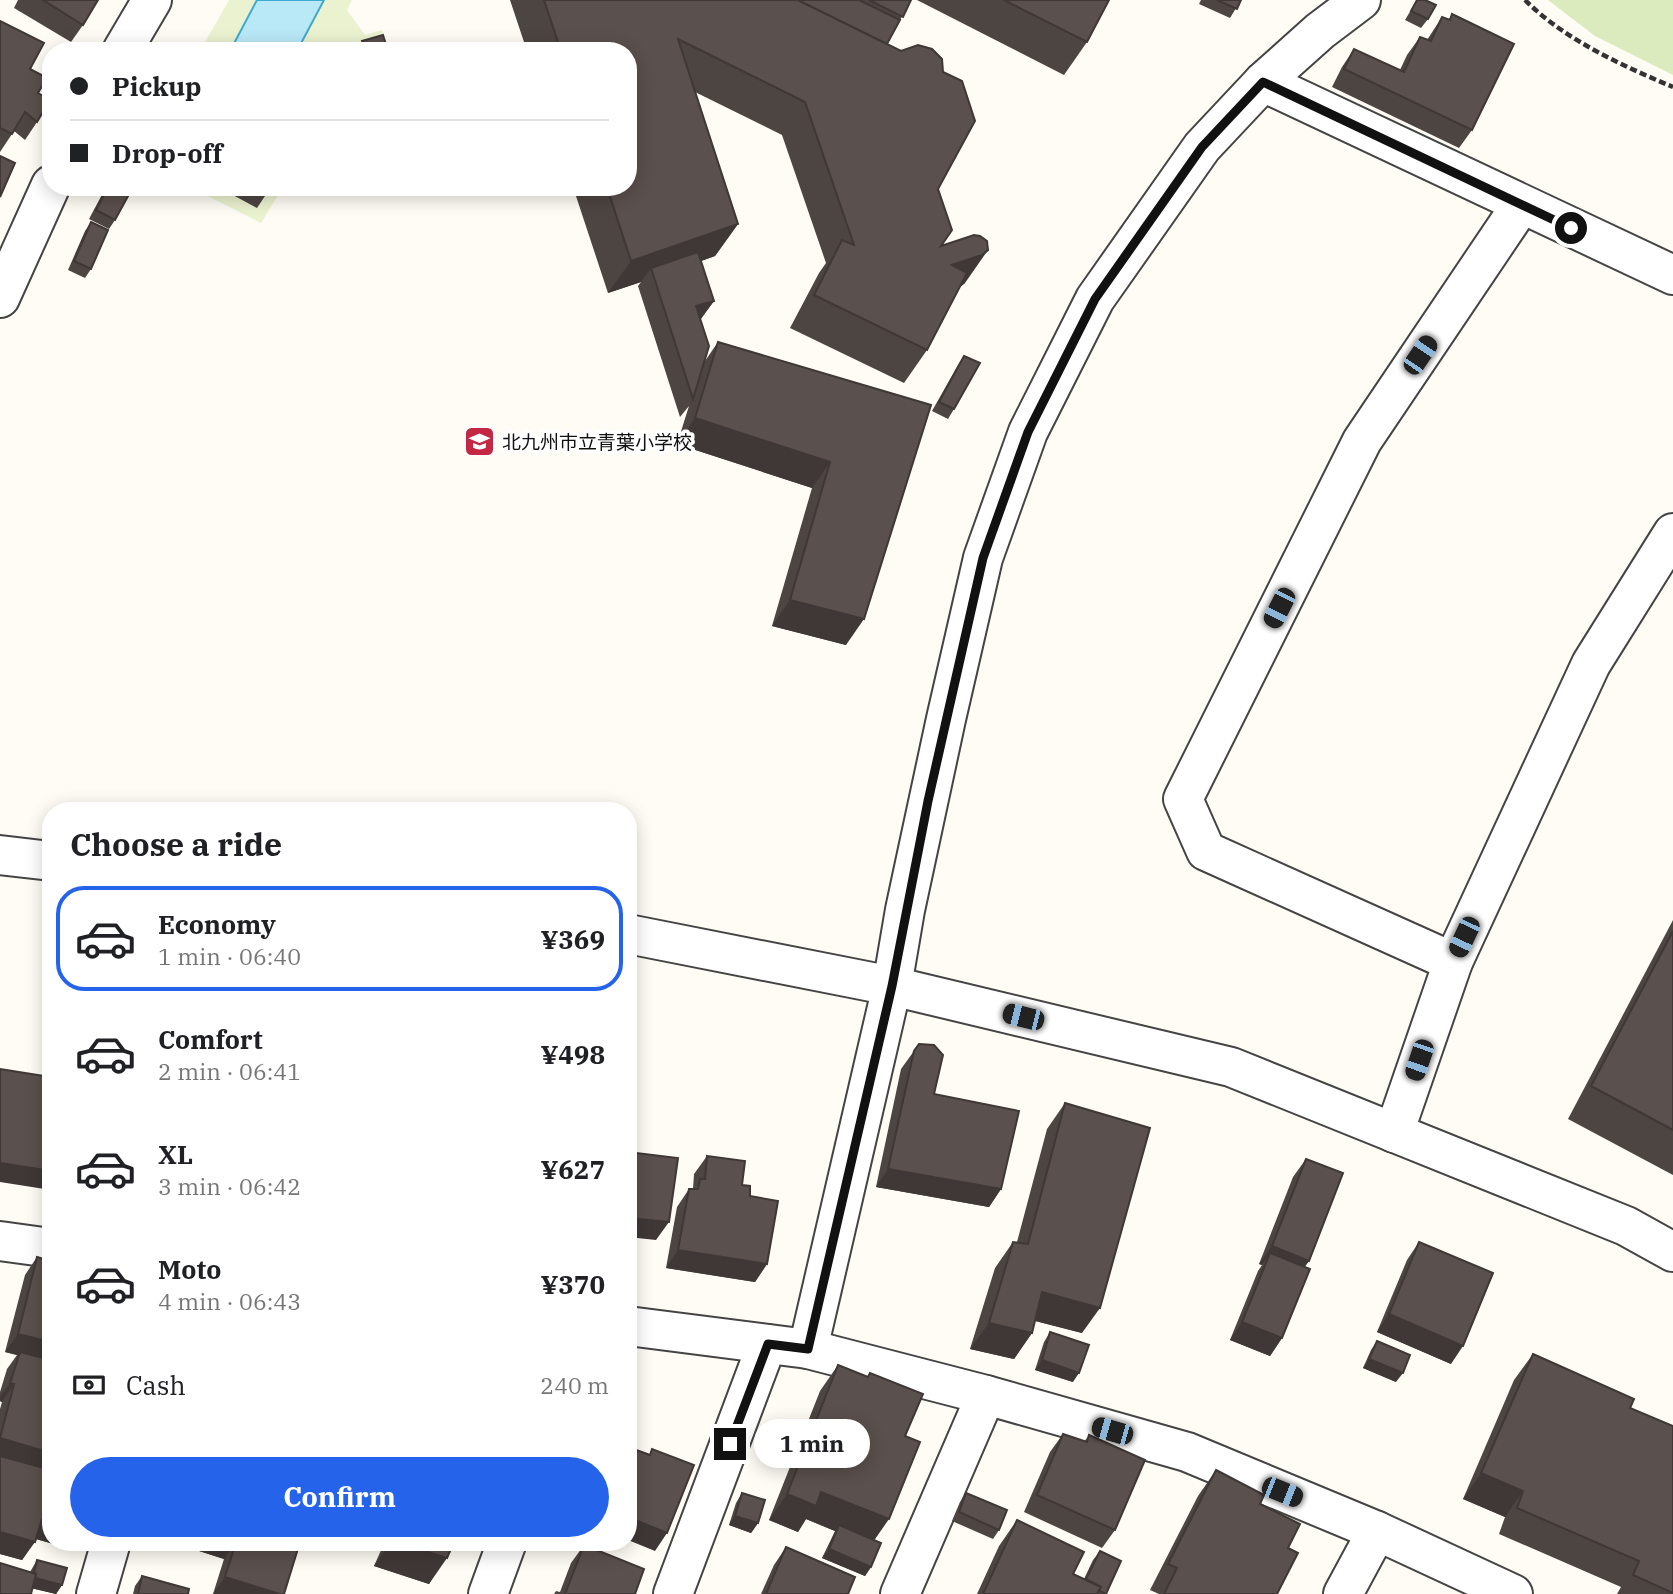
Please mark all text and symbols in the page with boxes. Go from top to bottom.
text: Pickup [112,69,202,103]
text: Drop-off [112,136,223,170]
route start [1555,212,1587,244]
car [1400,332,1441,378]
school or university icon: 北九州市立青葉小学校 [462,425,496,459]
place label: 北九州市立青葉小学校 [502,430,692,454]
car [1261,585,1298,631]
text: Choose a ride [70,823,282,865]
icon: car [74,907,137,970]
text: Economy [158,907,276,941]
car [1446,914,1483,960]
text: ¥369 [540,922,605,956]
text: 1 min · 06:40 [158,941,301,971]
car [1001,1002,1046,1032]
icon: car [74,1022,137,1085]
text: Comfort [158,1022,263,1056]
text: ¥498 [540,1037,605,1071]
car [1403,1037,1436,1083]
text: 2 min · 06:41 [158,1056,301,1086]
icon: car [74,1137,137,1200]
text: XL [158,1137,193,1171]
text: ¥627 [540,1152,605,1186]
text: 3 min · 06:42 [158,1171,301,1201]
icon: car [74,1252,137,1315]
text: Moto [158,1252,221,1286]
text: ¥370 [540,1267,605,1301]
text: 4 min · 06:43 [158,1286,301,1316]
icon: cash [70,1366,108,1404]
text: Cash [126,1368,186,1402]
text: 240 m [540,1370,609,1400]
car [1089,1415,1136,1447]
callout: 1 min [754,1420,870,1468]
route end [714,1428,746,1460]
text: 1 min [780,1428,844,1458]
button: Confirm [70,1457,609,1537]
car [1259,1474,1306,1510]

